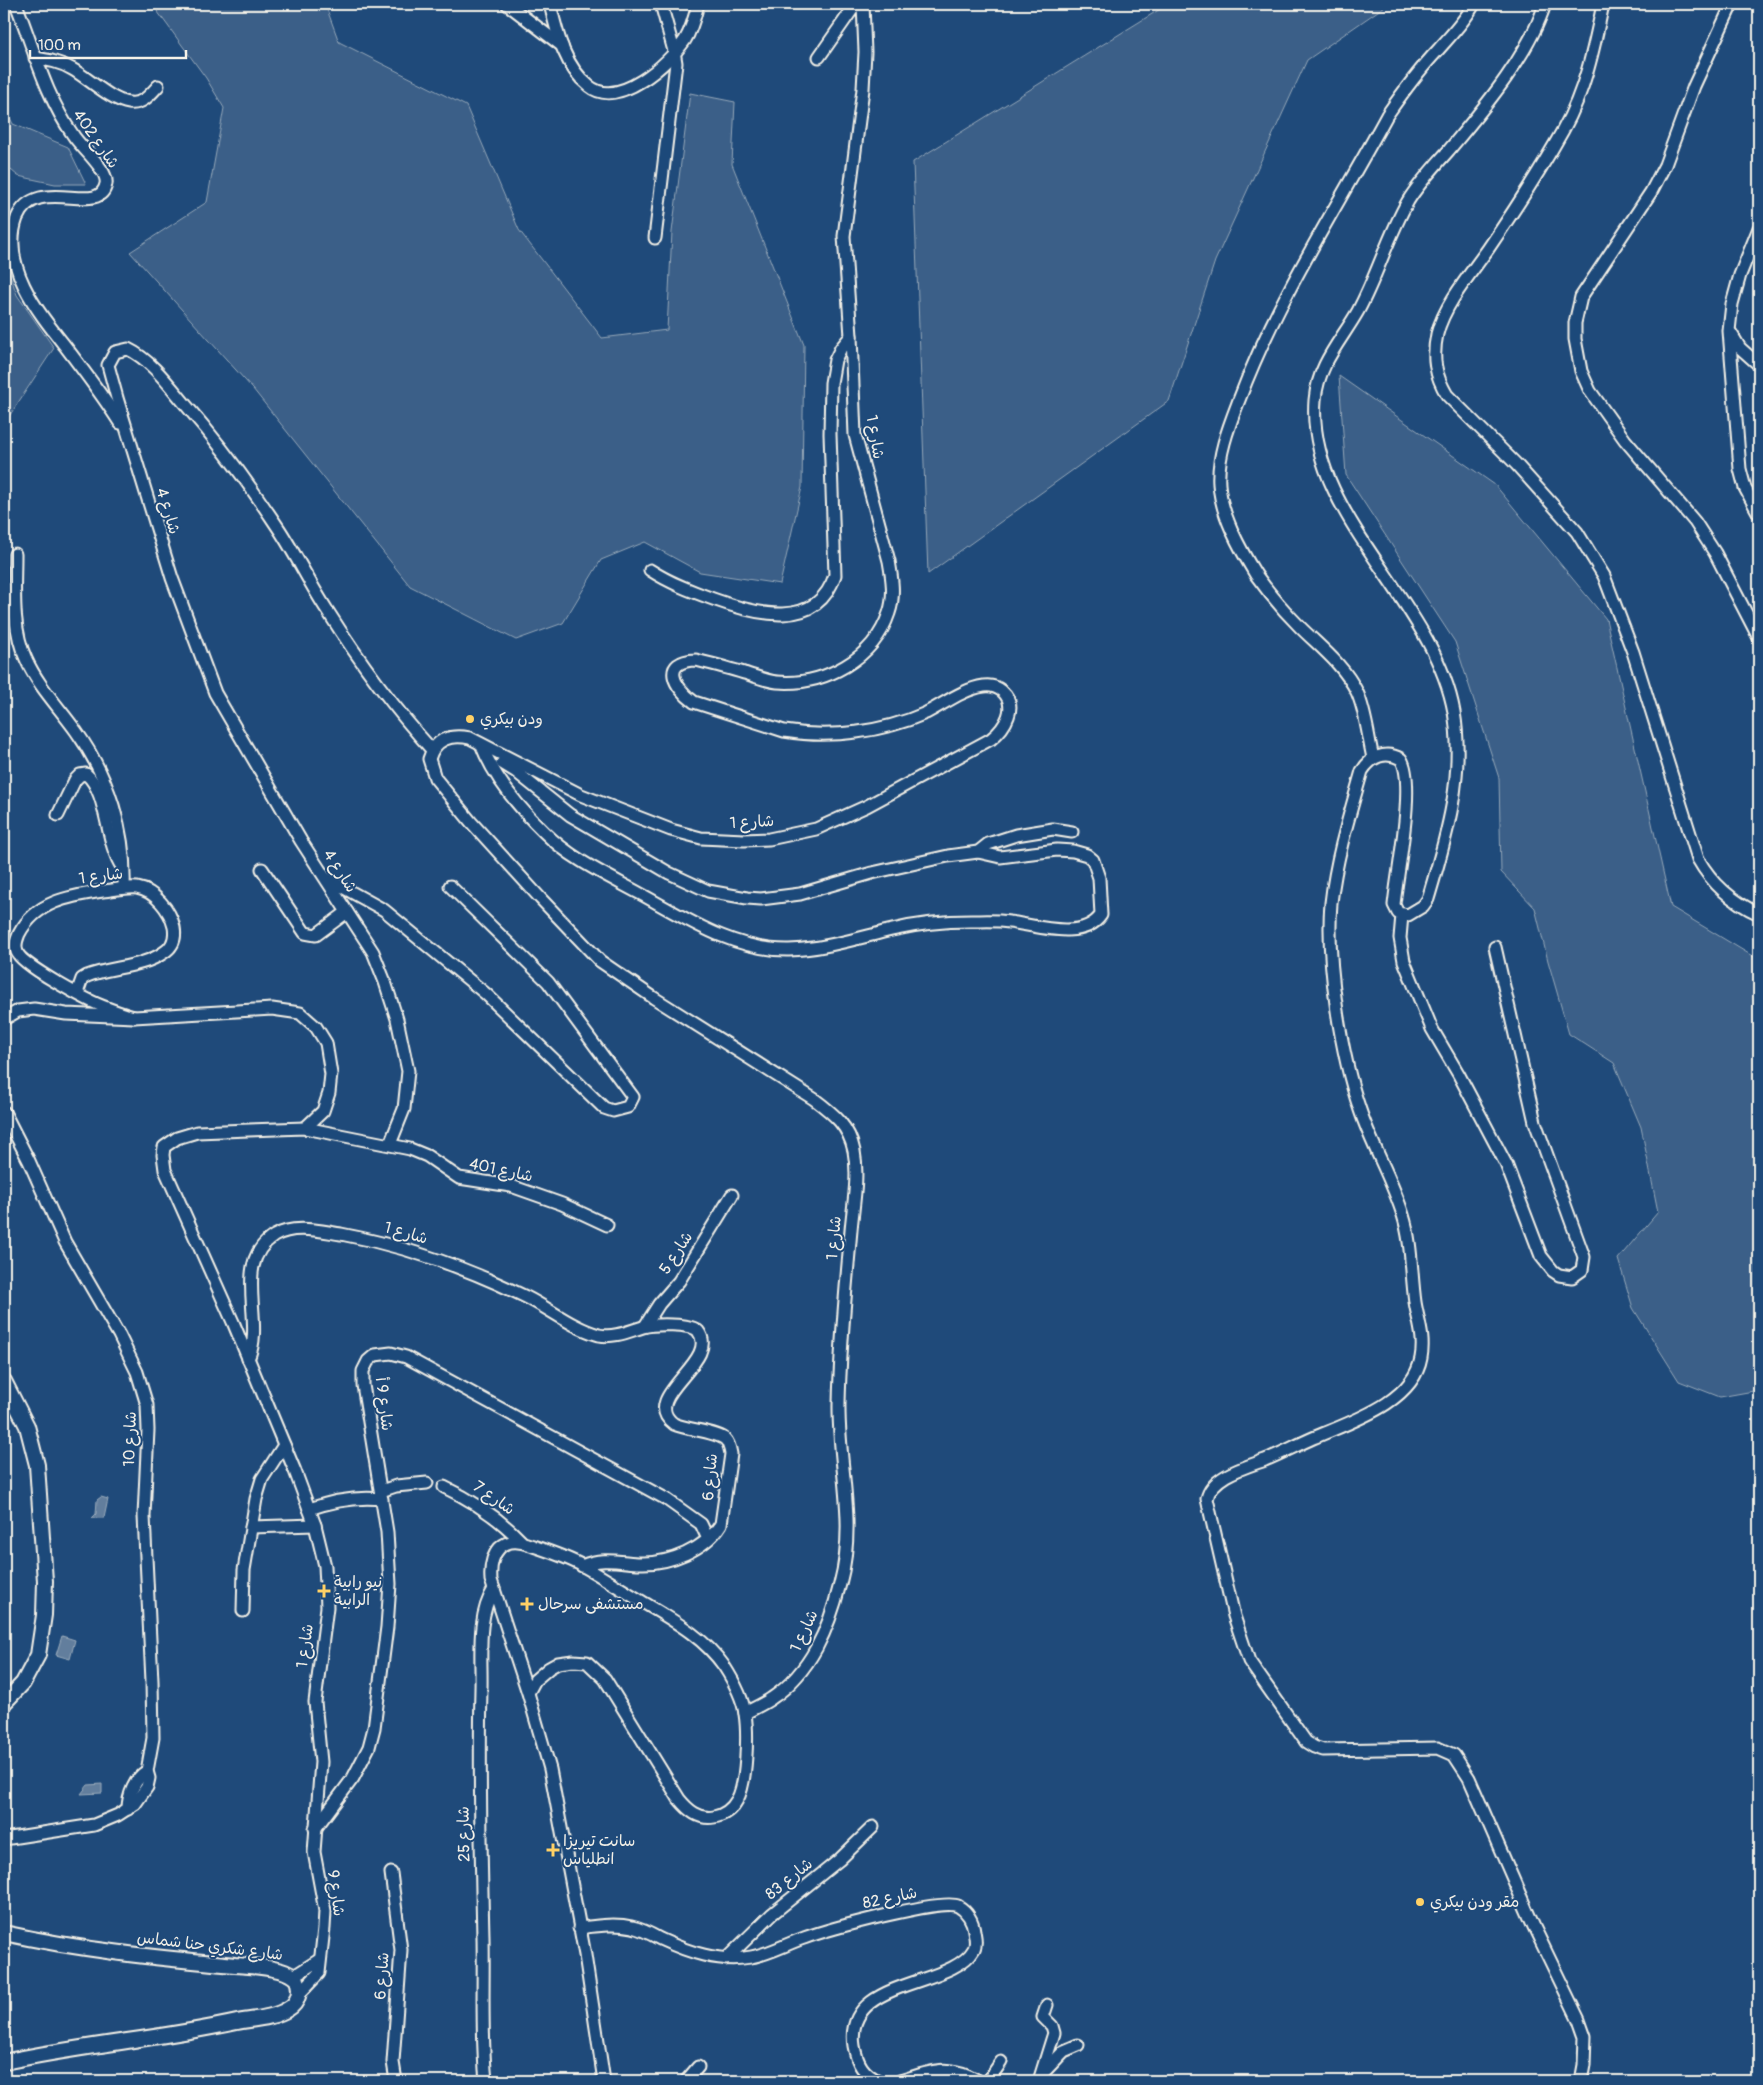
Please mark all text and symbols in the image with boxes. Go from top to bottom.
scale bar [30,28,186,60]
text: 100 m [38,36,81,55]
street label: شارع 402 [68,106,123,173]
street label: شارع 1 [860,413,889,461]
street label: شارع 4 [151,485,184,537]
place label: ودن بيكري [480,709,543,730]
marker: ودن بيكري [464,713,476,725]
street label: شارع 1 [729,811,775,834]
street label: شارع 4 [318,846,361,897]
street label: شارع 1 [78,863,124,890]
street label: شارع 401 [467,1154,535,1187]
street label: شارع 1 [822,1215,847,1261]
street label: شارع 1 [382,1217,430,1250]
street label: شارع 5 [655,1228,698,1279]
street label: شارع 9 أ [370,1376,397,1432]
street label: شارع 10 [119,1411,142,1467]
street label: شارع 6 [698,1453,723,1502]
street label: شارع 7 [469,1476,519,1520]
place label: نيو رابية الرابية [334,1572,382,1610]
marker: نيو رابية الرابية [318,1585,330,1597]
place label: مستشفى سرحال [538,1594,644,1614]
marker: مستشفى سرحال [520,1597,534,1611]
street label: شارع 1 [786,1607,823,1656]
street label: شارع 1 [292,1623,319,1670]
street label: شارع 25 [454,1806,475,1862]
place label: سانت تيريزا انطلياس [563,1831,635,1869]
marker: سانت تيريزا انطلياس [547,1844,559,1856]
street label: شارع 83 [761,1854,817,1905]
street label: شارع 9 [322,1869,349,1917]
street label: شارع 82 [861,1882,919,1914]
place label: مقر ودن بيكري [1430,1892,1519,1913]
marker: مقر ودن بيكري [1414,1896,1426,1908]
street label: شارع شكري حنا شماس [136,1927,284,1966]
street label: شارع 6 [370,1952,395,2000]

